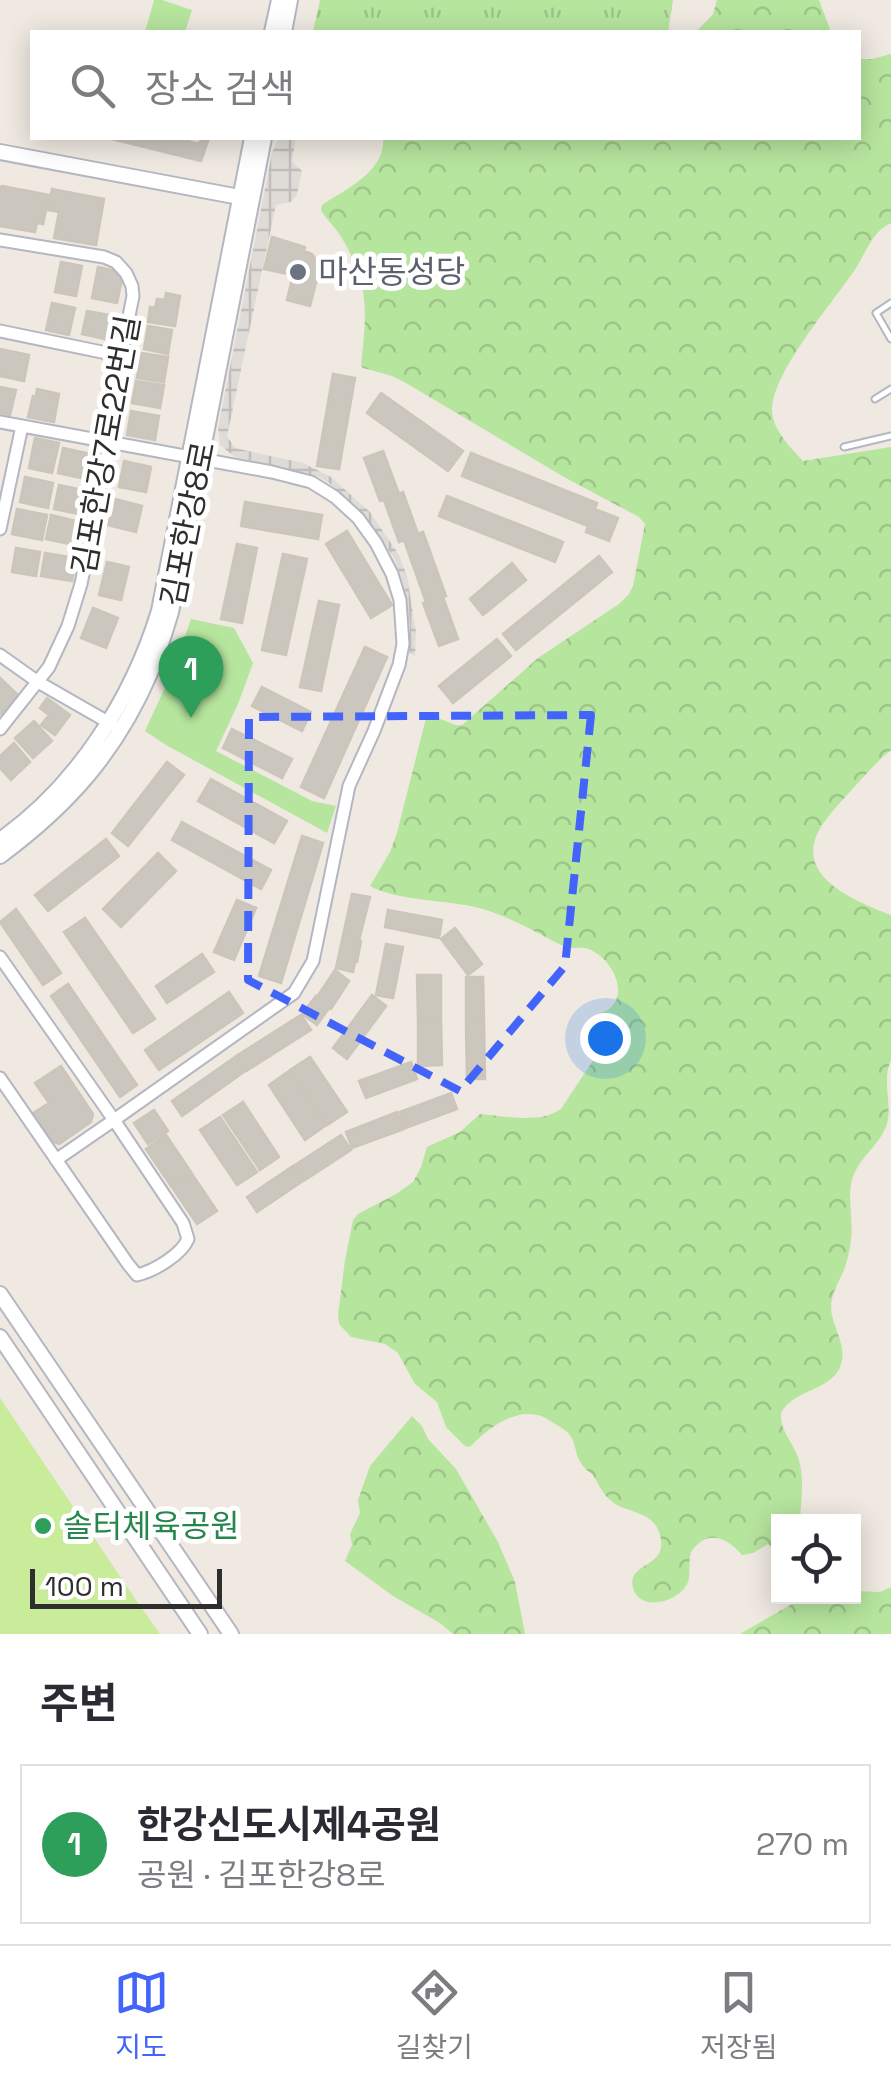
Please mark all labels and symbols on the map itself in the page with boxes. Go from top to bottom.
place label: 마산동성당 [318,252,465,292]
marker: 마산동성당 [287,261,309,283]
street label: 김포한강7로22번길 [63,312,149,578]
street label: 김포한강8로 [152,438,224,610]
pin: 1 [158,636,224,718]
your location [580,1013,631,1064]
place label: 솔터체육공원 [63,1506,240,1546]
marker: 솔터체육공원 [32,1515,54,1537]
scale bar [30,1564,222,1608]

